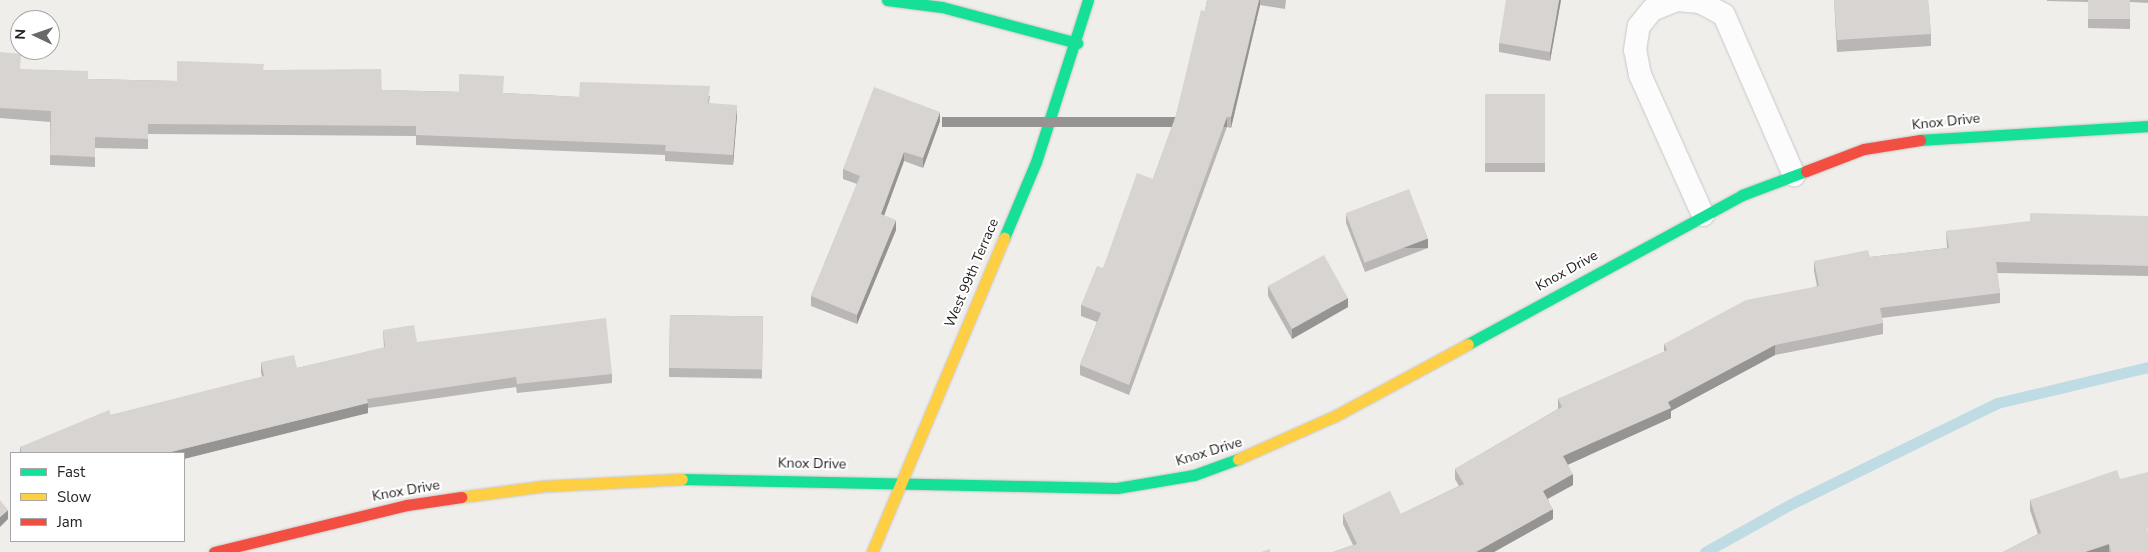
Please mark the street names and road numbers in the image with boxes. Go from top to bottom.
street label: Knox Drive [1911,110,1981,134]
street label: West 99th Terrace [942,216,1002,330]
street label: Knox Drive [1533,247,1601,295]
street label: Knox Drive [1174,434,1244,470]
street label: Knox Drive [778,455,846,473]
street label: Knox Drive [371,477,441,505]

